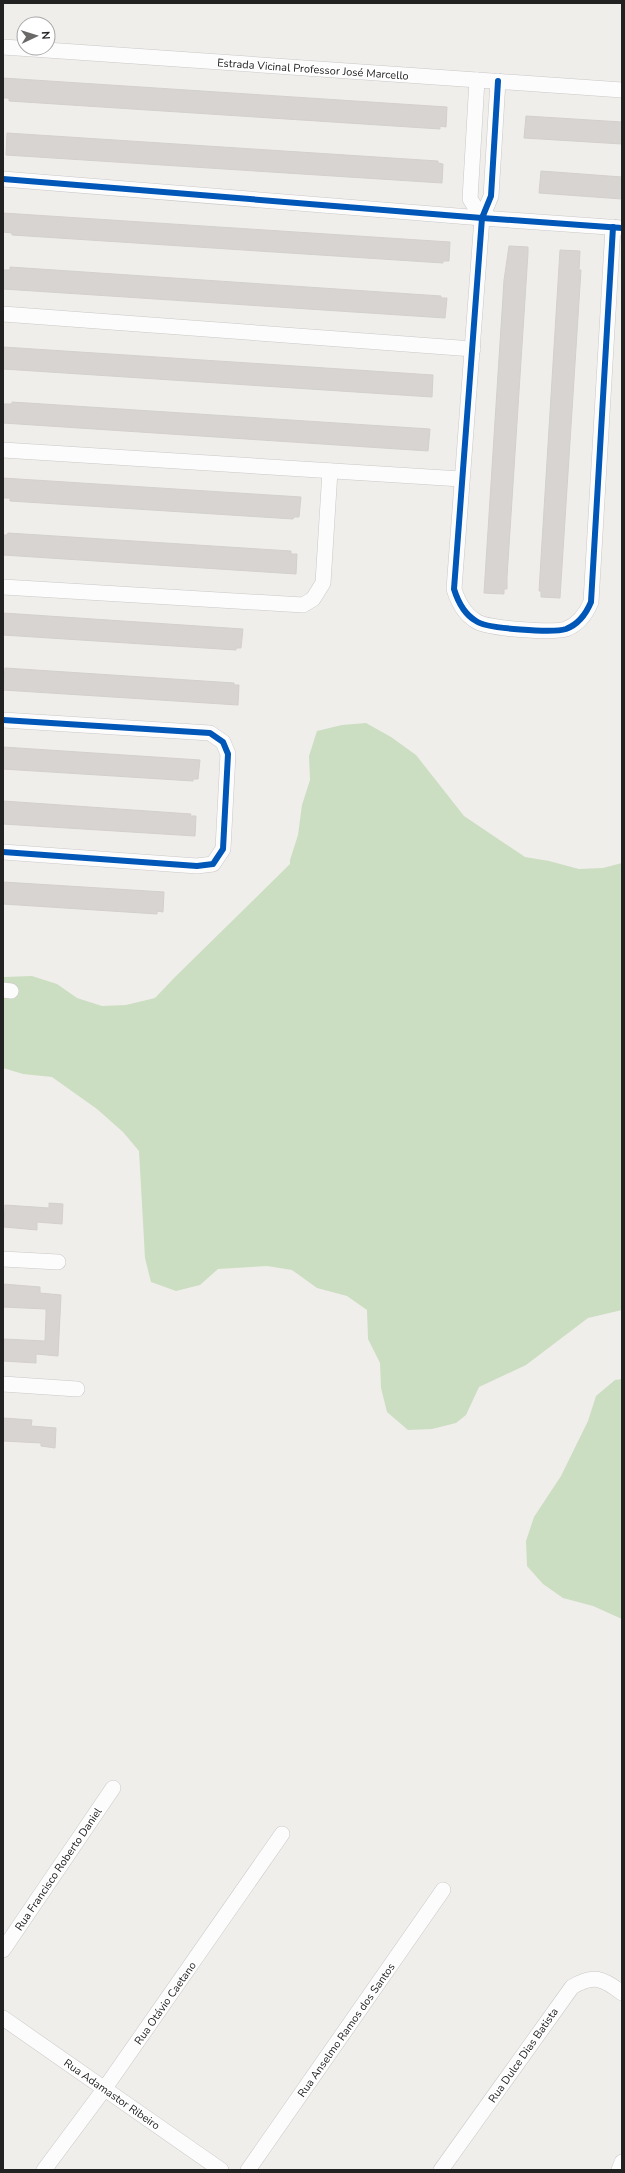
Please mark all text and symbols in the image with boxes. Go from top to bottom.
north arrow [16,16,56,56]
text: N [38,31,53,40]
street label: Estrada Vicinal Professor José Marcello [217,55,409,84]
street label: Rua Francisco Roberto Daniel [12,1804,106,1934]
street label: Rua Otávio Caetano [131,1959,200,2048]
street label: Rua Anselmo Ramos dos Santos [294,1960,399,2100]
street label: Rua Dulce Dias Batista [485,2005,562,2106]
street label: Rua Adamastor Ribeiro [61,2055,163,2133]

